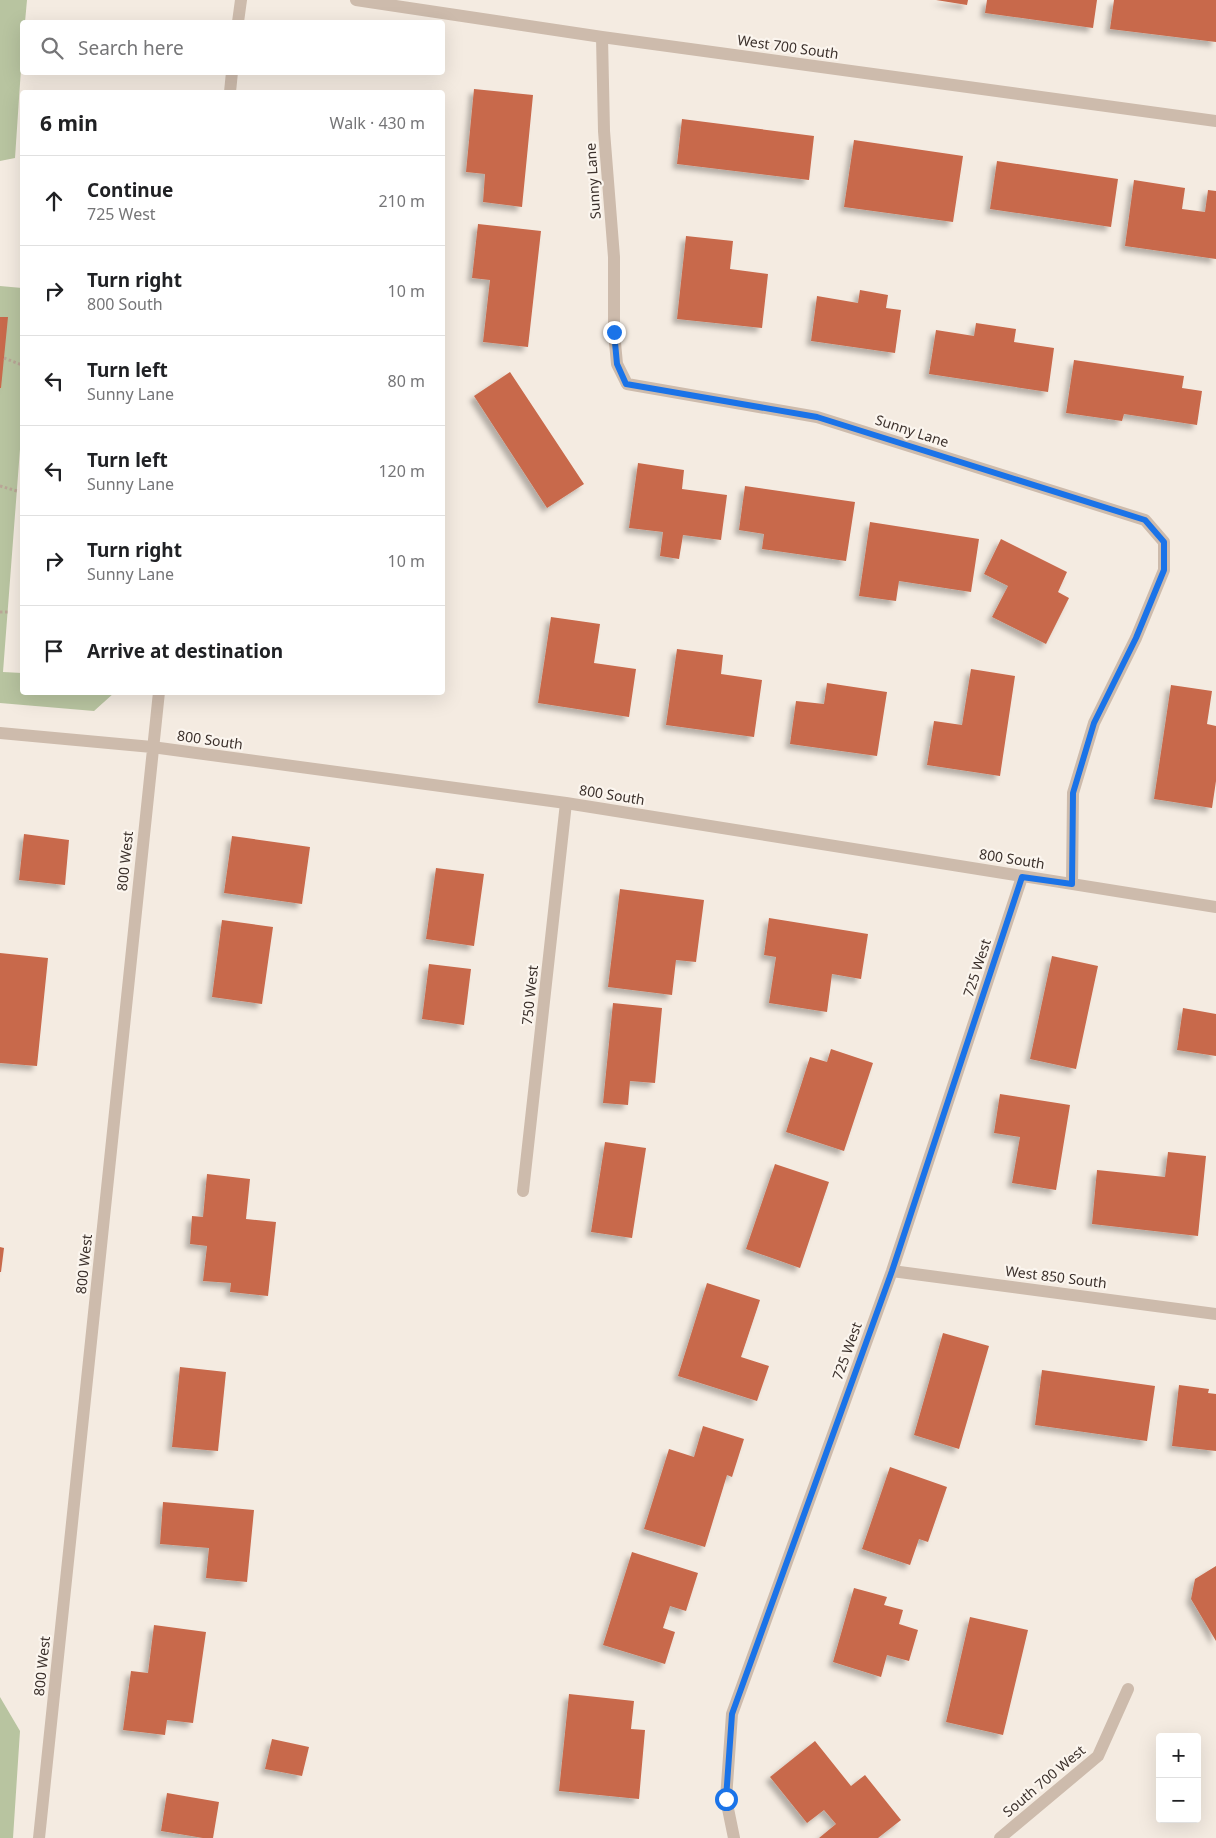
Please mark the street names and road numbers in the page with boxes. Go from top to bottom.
street label: West 700 South [736,30,840,63]
street label: Sunny Lane [580,142,605,220]
street label: Sunny Lane [873,410,951,451]
street label: 800 South [176,725,244,754]
street label: 800 South [578,780,646,809]
street label: 800 West [112,830,137,892]
street label: 800 South [978,844,1046,873]
street label: 725 West [958,936,995,999]
street label: 750 West [517,964,542,1026]
street label: 800 West [71,1233,96,1295]
street label: West 850 South [1004,1261,1108,1292]
street label: 725 West [827,1319,866,1382]
street label: 800 West [29,1635,54,1697]
street label: South 700 West [998,1740,1089,1821]

